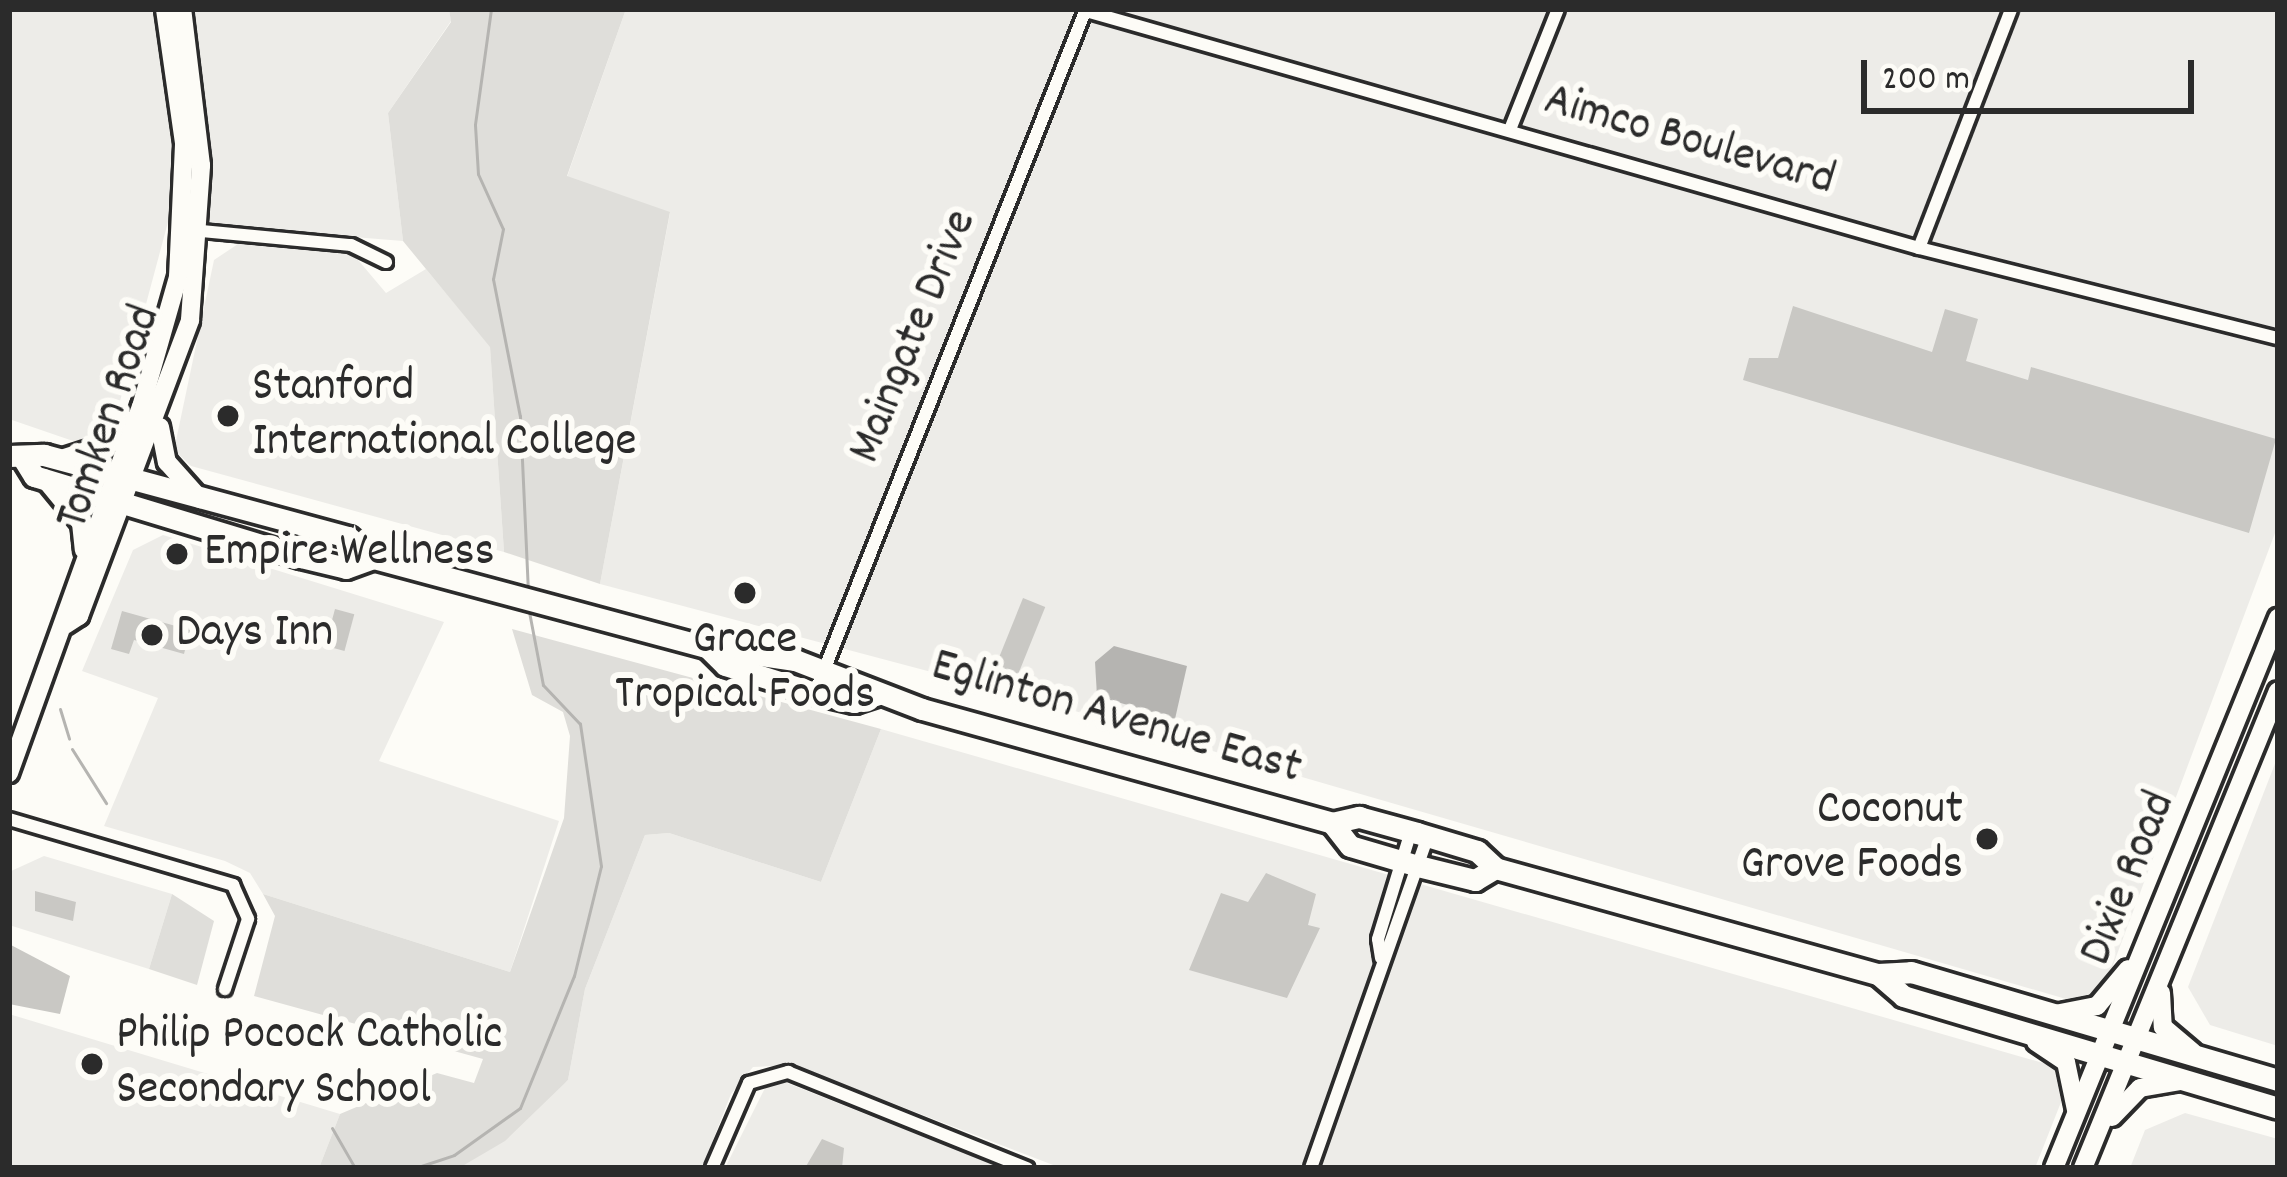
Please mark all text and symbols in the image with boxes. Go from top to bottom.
scale bar [1867,36,2200,110]
text: 200 m [1882,55,1970,107]
street label: Aimco Boulevard [1537,73,1841,211]
street label: Maingate Drive [838,202,992,472]
street label: Tomken Road [46,298,176,538]
place label: Stanford International College [252,359,637,472]
marker: Stanford International College [215,403,241,429]
place label: Empire Wellness [204,525,495,583]
marker: Empire Wellness [161,538,193,570]
marker: Grace Tropical Foods [732,580,758,606]
place label: Days Inn [176,606,333,664]
place label: Grace Tropical Foods [615,612,875,725]
marker: Days Inn [139,622,165,648]
street label: Eglinton Avenue East [924,639,1308,799]
place label: Coconut Grove Foods [1741,782,1963,895]
street label: Dixie Road [2069,784,2191,974]
marker: Coconut Grove Foods [1974,826,2000,852]
place label: Philip Pocock Catholic Secondary School [116,1007,502,1120]
marker: Philip Pocock Catholic Secondary School [79,1051,105,1077]

